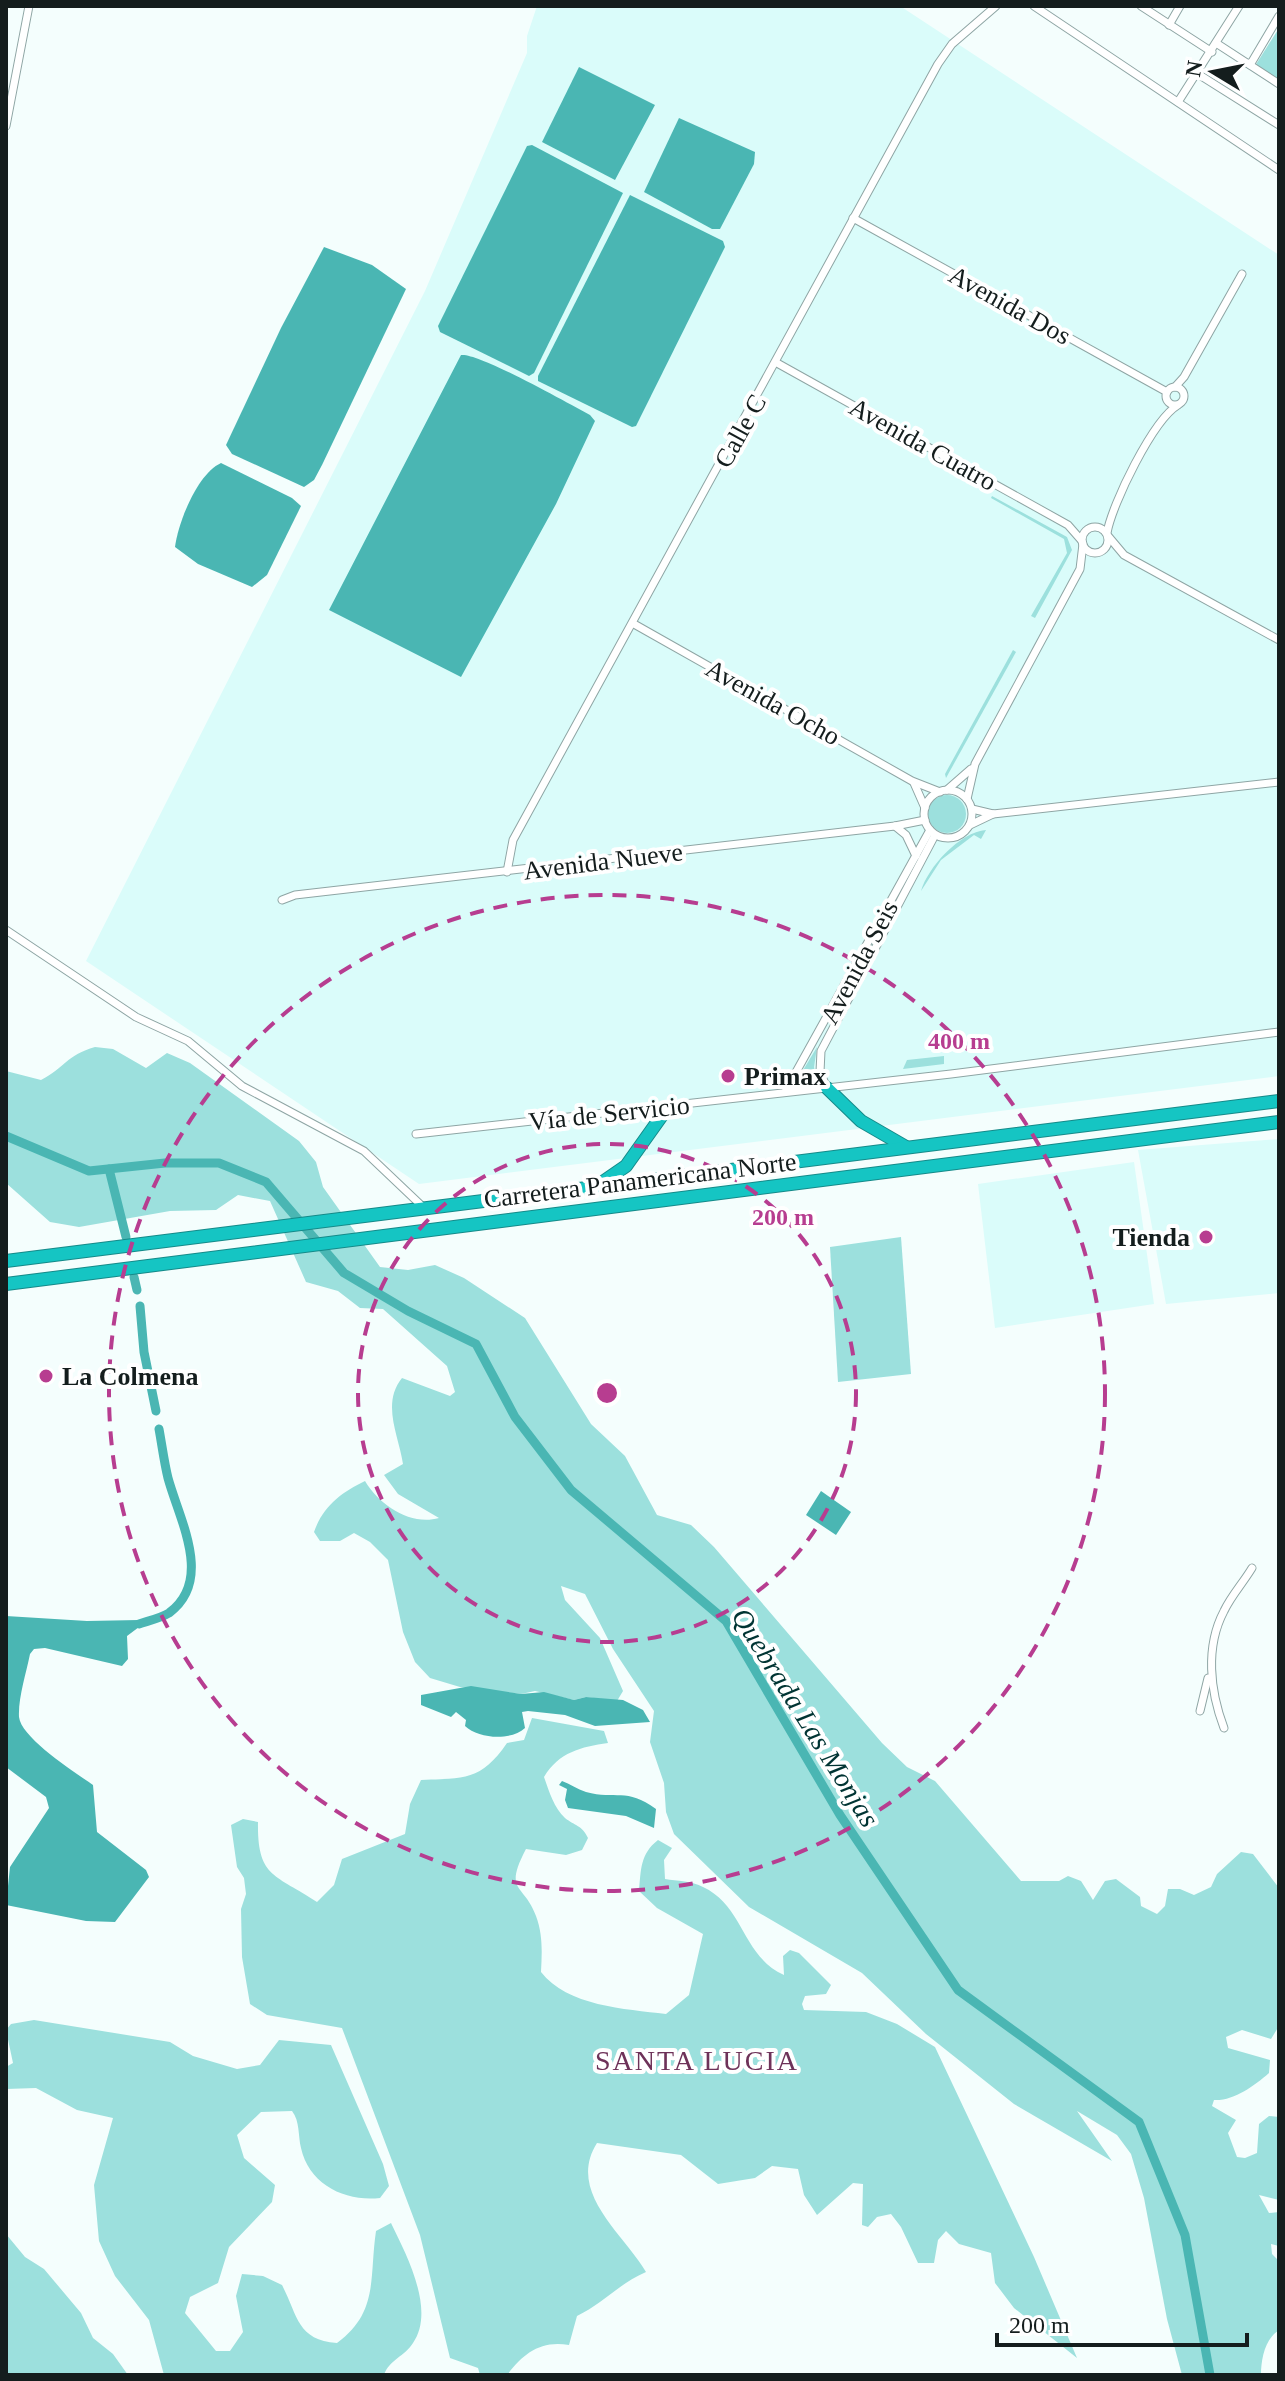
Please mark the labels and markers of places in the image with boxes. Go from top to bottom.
place label: Primax [744,1062,826,1091]
marker: Primax [719,1067,737,1085]
place label: Tienda [1112,1223,1190,1252]
marker: Tienda [1197,1228,1215,1246]
place label: La Colmena [62,1362,199,1391]
marker: La Colmena [37,1367,55,1385]
centre of rings [593,1379,621,1407]

